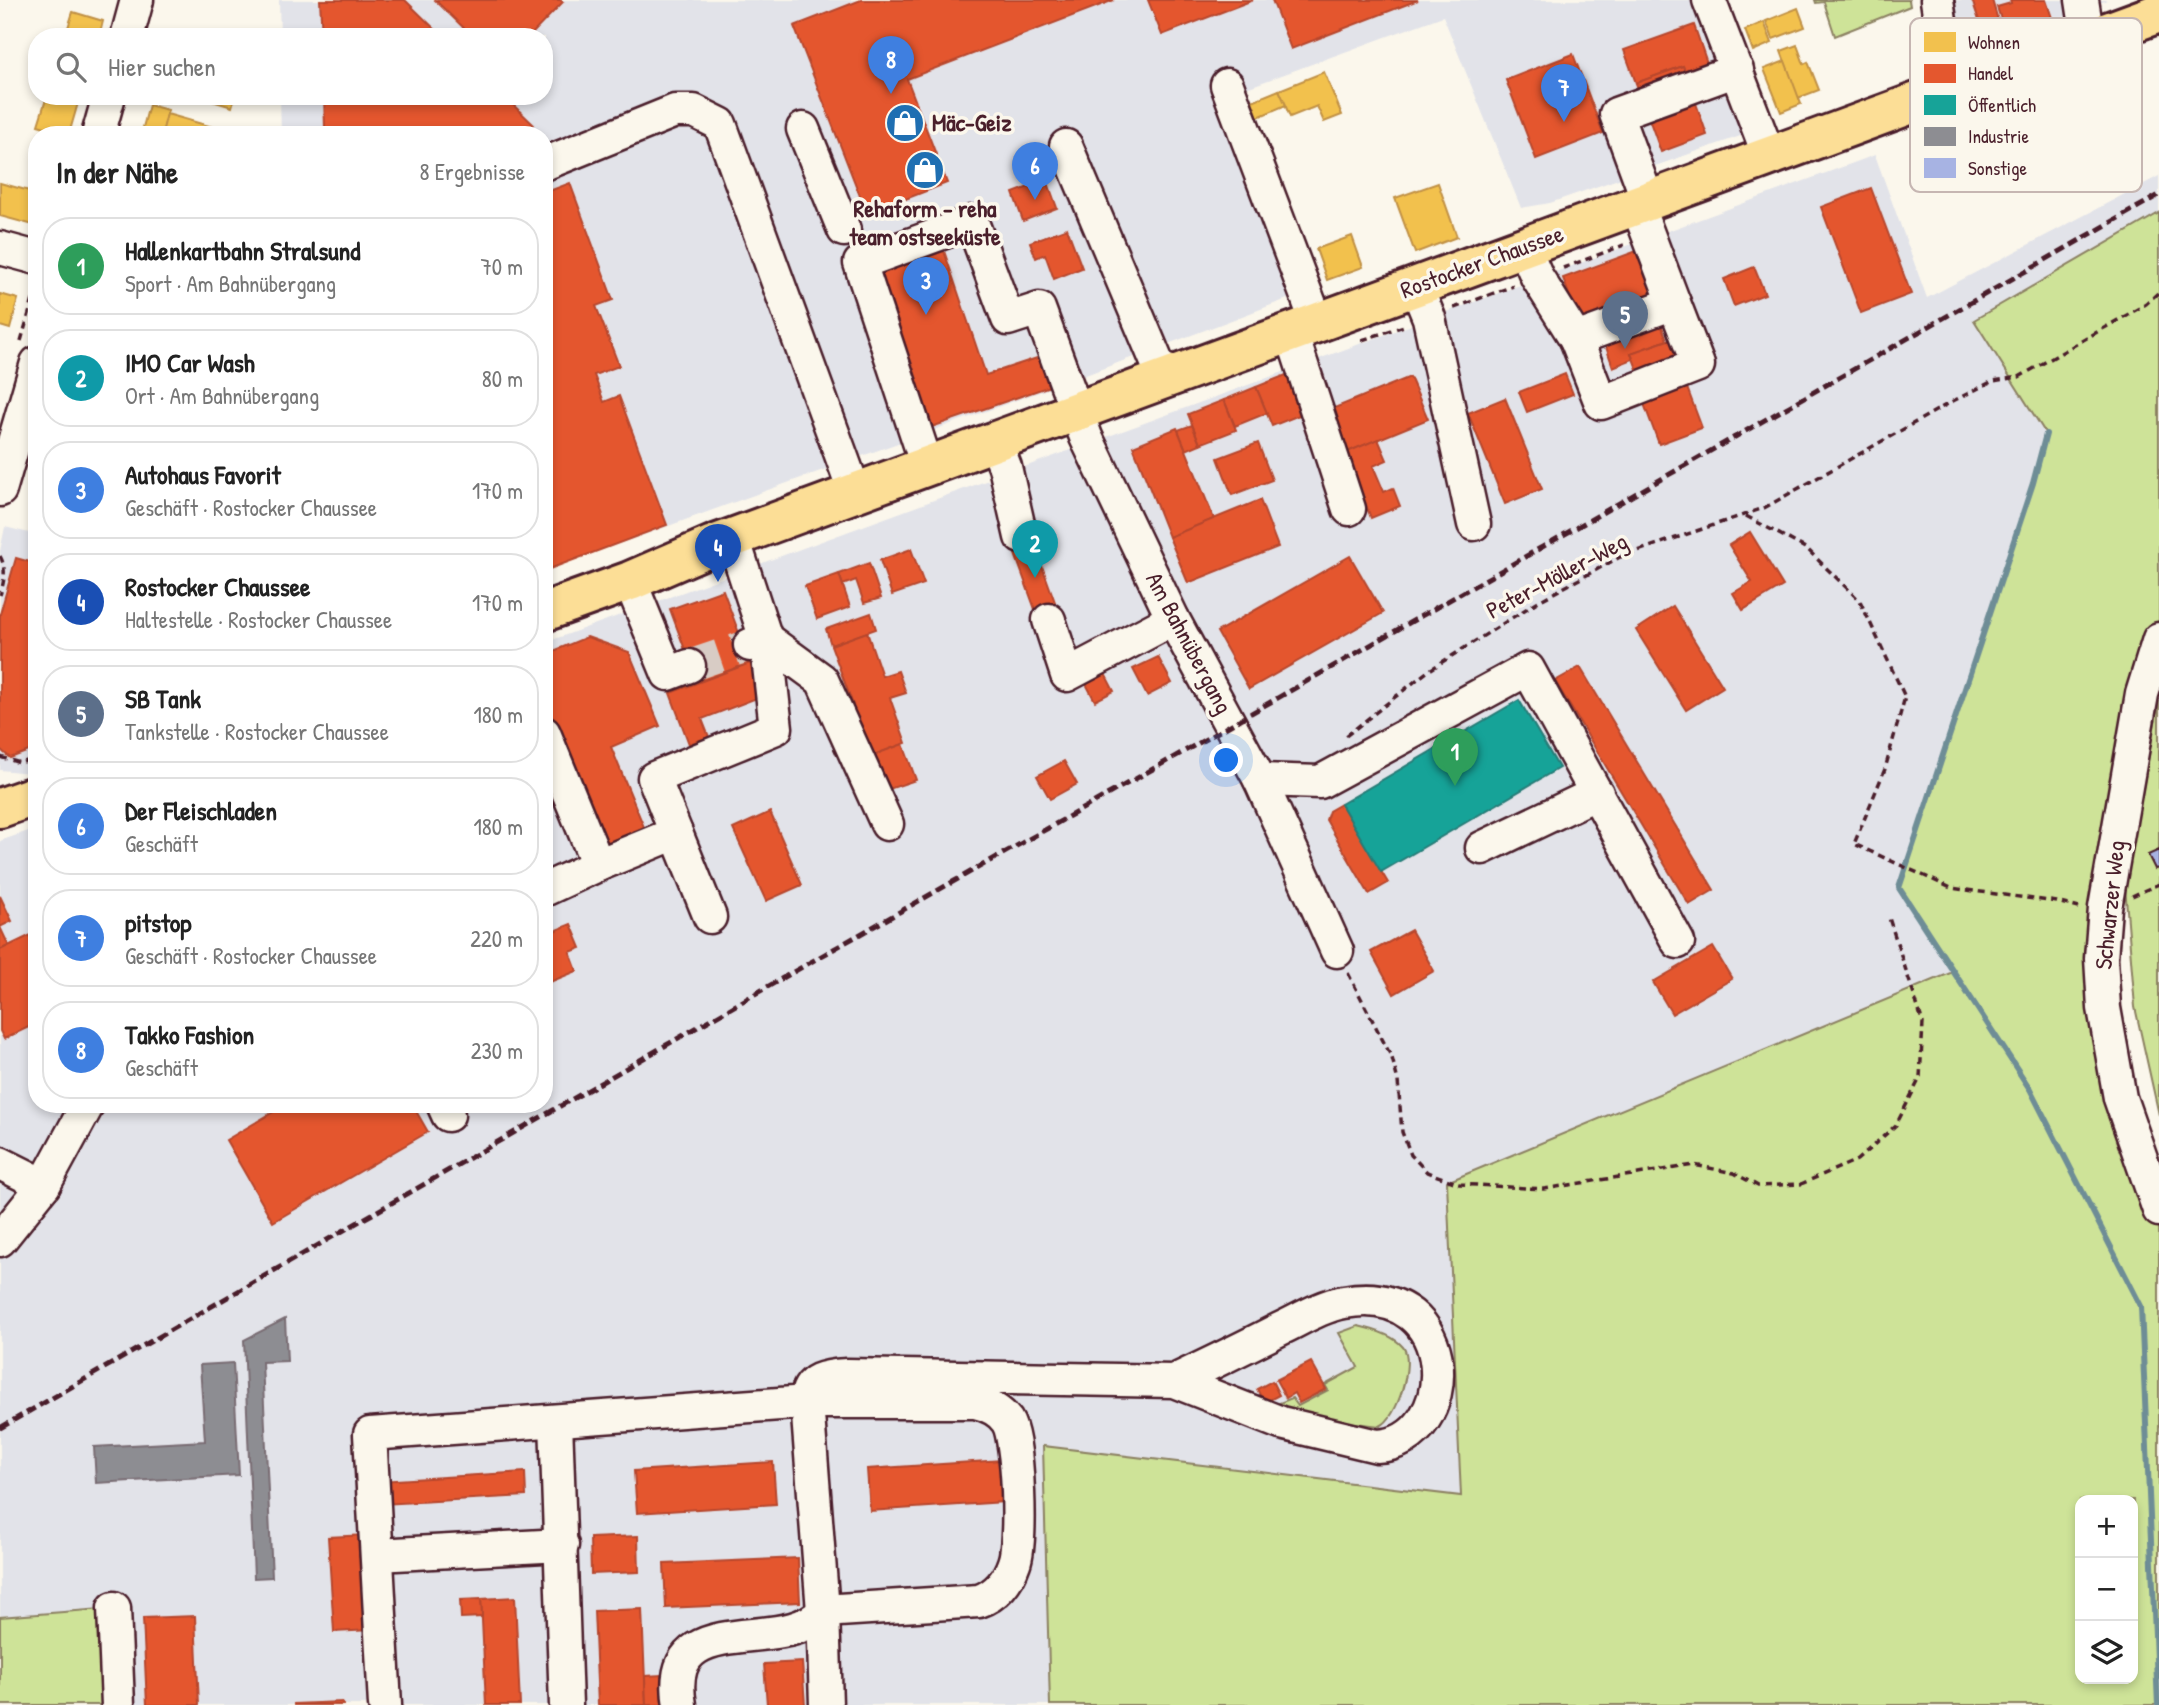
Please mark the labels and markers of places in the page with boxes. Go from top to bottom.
pin: 8 [868,36,914,94]
pin: 7 [1541,64,1587,122]
shop icon: Mäc-Geiz [884,102,926,144]
place label: Mäc-Geiz [932,106,1012,138]
pin: 6 [1012,142,1058,200]
shop icon: Rehaform - reha team ostseeküste [904,149,946,191]
place label: Rehaform - reha team ostseeküste [848,192,1001,252]
pin: 3 [903,257,949,315]
pin: 5 [1602,291,1648,349]
pin: 2 [1012,520,1058,578]
pin: 4 [695,524,741,582]
pin: 1 [1432,728,1478,786]

